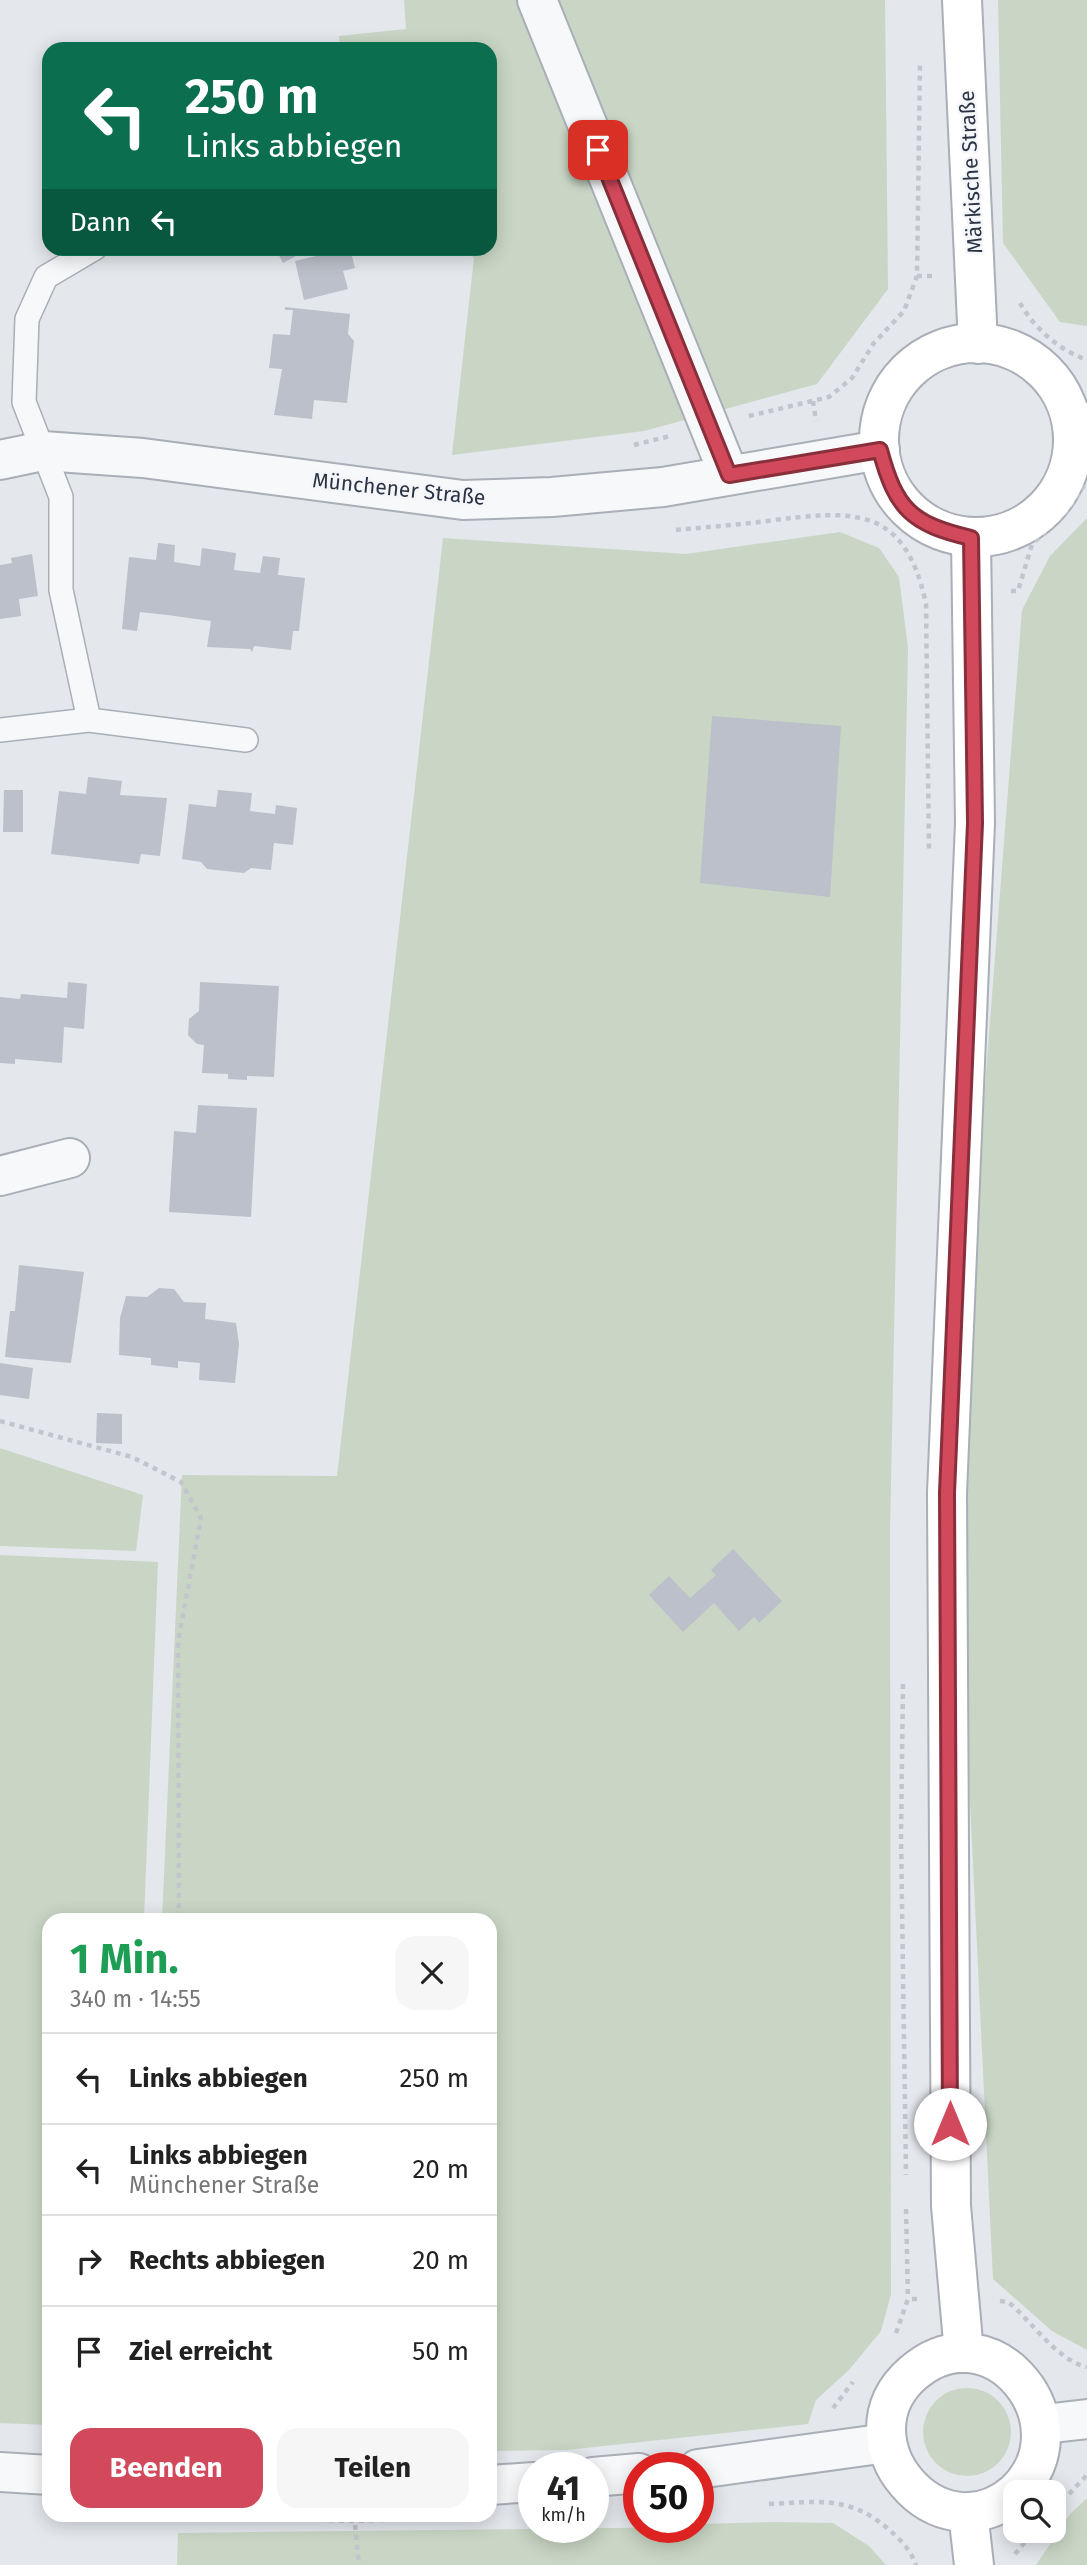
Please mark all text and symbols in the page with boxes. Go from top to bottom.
text: 250 m [185,67,318,126]
icon: left [70,70,161,161]
street label: Märkische Straße [954,90,988,254]
pin [568,120,628,180]
text: Links abbiegen [185,127,403,165]
icon: arrive [579,131,617,169]
icon: left [145,203,183,241]
text: Dann [70,207,131,238]
street label: Münchener Straße [311,467,487,511]
text: 1 Min. [70,1934,179,1984]
button: close [395,1936,469,2010]
text: 340 m · 14:55 [70,1985,201,2013]
icon: left [70,2060,108,2098]
text: Links abbiegen [129,2063,308,2094]
text: 250 m [399,2063,469,2094]
position arrow [913,2087,987,2161]
text: Links abbiegen [129,2140,308,2171]
icon: left [70,2151,108,2189]
text: 20 m [412,2154,469,2185]
text: Münchener Straße [129,2171,319,2199]
icon: right [70,2242,108,2280]
text: Rechts abbiegen [129,2245,325,2276]
text: 20 m [412,2245,469,2276]
icon: arrive [70,2333,108,2371]
text: Ziel erreicht [129,2336,272,2367]
text: 50 m [412,2336,469,2367]
button: Beenden [70,2428,263,2508]
button: Teilen [277,2428,469,2508]
speed limit sign: 50 [623,2452,714,2543]
text: 41 [547,2467,580,2509]
map controls [1003,2480,1066,2543]
button: search [1003,2480,1066,2543]
text: km/h [541,2504,586,2526]

